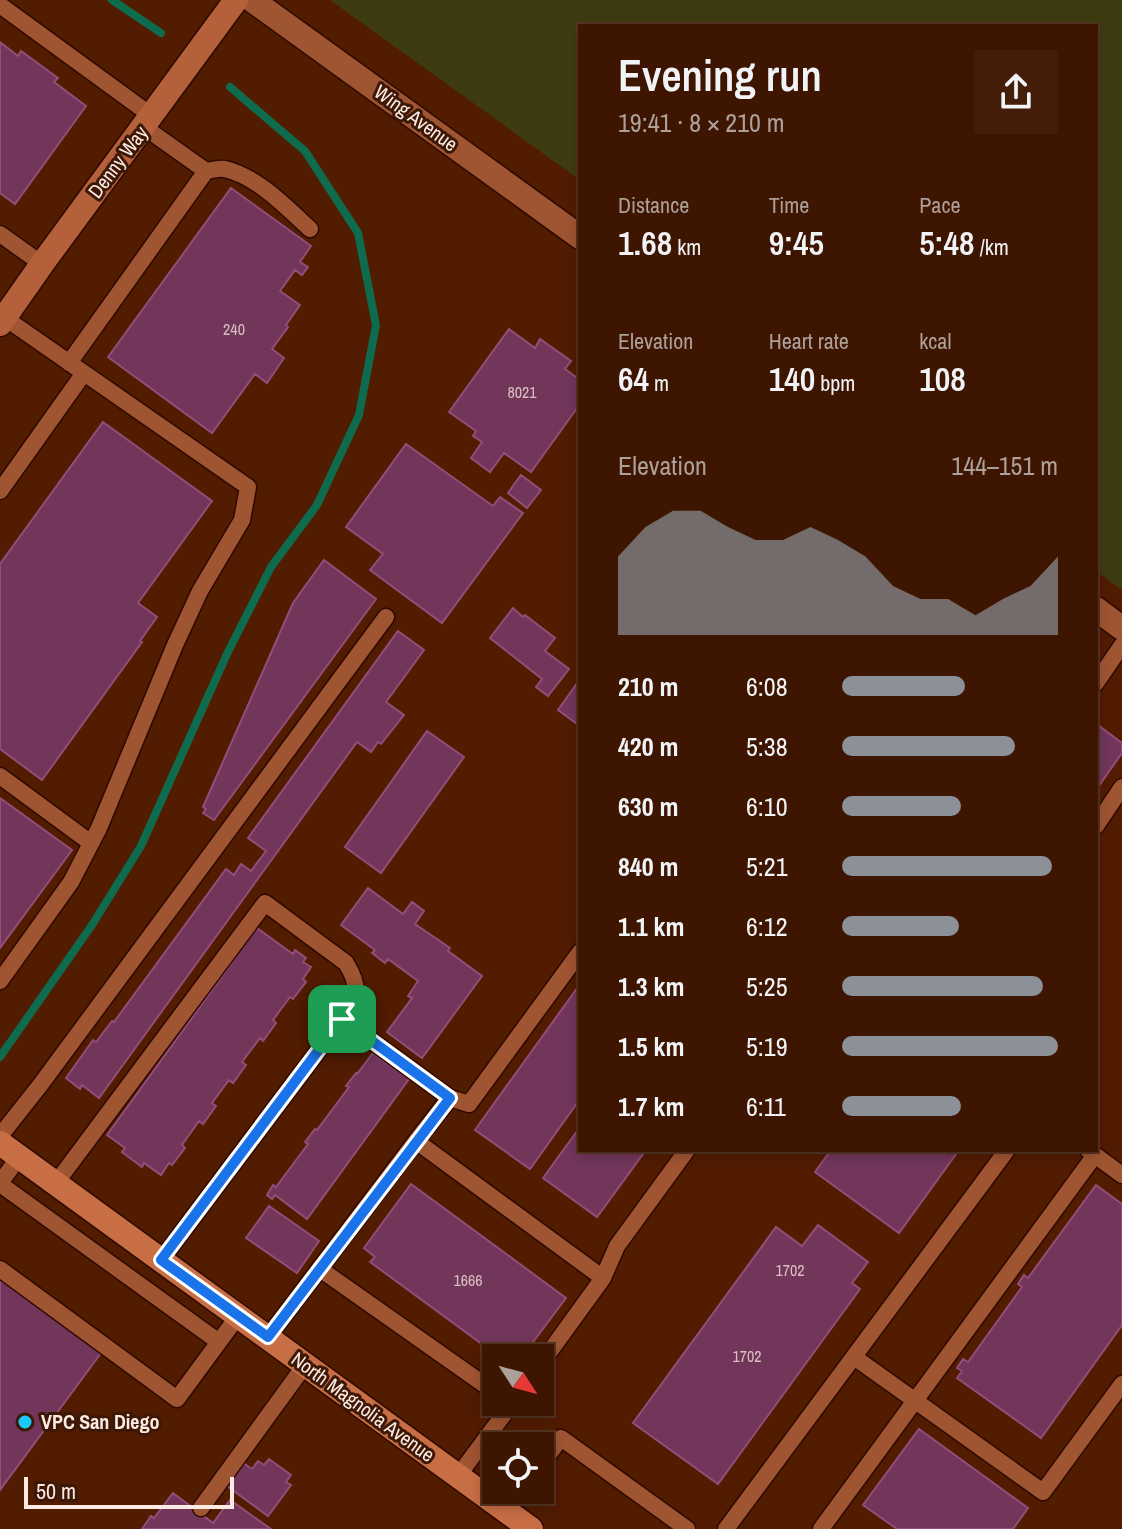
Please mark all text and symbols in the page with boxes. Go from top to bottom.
text: Evening run [618,45,822,105]
button: share [974,50,1058,134]
street label: Wing Avenue [369,78,464,157]
text: 19:41 · 8 × 210 m [618,105,785,140]
street label: Denny Way [81,119,154,203]
text: Distance [618,190,689,220]
text: Time [769,190,809,220]
text: Pace [919,190,960,220]
text: 1.68 [618,220,672,266]
text: 9:45 [769,220,824,266]
text: 5:48 [919,220,975,266]
text: km [672,232,701,262]
text: /km [975,232,1009,262]
house number: 240 [223,318,245,340]
text: Elevation [618,326,693,356]
text: Heart rate [769,326,849,356]
text: kcal [919,326,951,356]
text: 64 [618,356,649,402]
text: 140 [769,356,815,402]
text: 108 [919,356,966,402]
text: m [649,368,669,398]
text: bpm [815,368,855,398]
house number: 8021 [507,381,537,403]
text: Elevation [618,448,707,483]
text: 144–151 m [951,448,1058,483]
text: 210 m [618,669,678,704]
text: 6:08 [746,669,788,704]
text: 420 m [618,729,678,764]
text: 5:38 [746,729,788,764]
text: 630 m [618,789,678,824]
text: 6:10 [746,789,788,824]
text: 840 m [618,849,678,884]
text: 5:21 [746,849,788,884]
text: 1.1 km [618,909,684,944]
text: 6:12 [746,909,788,944]
text: 1.3 km [618,969,684,1004]
text: 5:25 [746,969,788,1004]
pin [308,985,376,1053]
icon: arrive [320,997,364,1041]
text: 1.5 km [618,1029,684,1064]
text: 5:19 [746,1029,788,1064]
text: 1.7 km [618,1089,684,1124]
text: 6:11 [746,1089,786,1124]
house number: 1702 [775,1259,805,1281]
house number: 1666 [453,1269,483,1291]
north arrow [482,1344,554,1416]
map controls [482,1344,554,1504]
street label: North Magnolia Avenue [286,1345,440,1468]
house number: 1702 [732,1345,762,1367]
place label: VPC San Diego [41,1408,159,1435]
marker: VPC San Diego [16,1413,34,1431]
button: locate [482,1432,554,1504]
scale bar [24,1473,234,1509]
text: 50 m [36,1476,76,1506]

